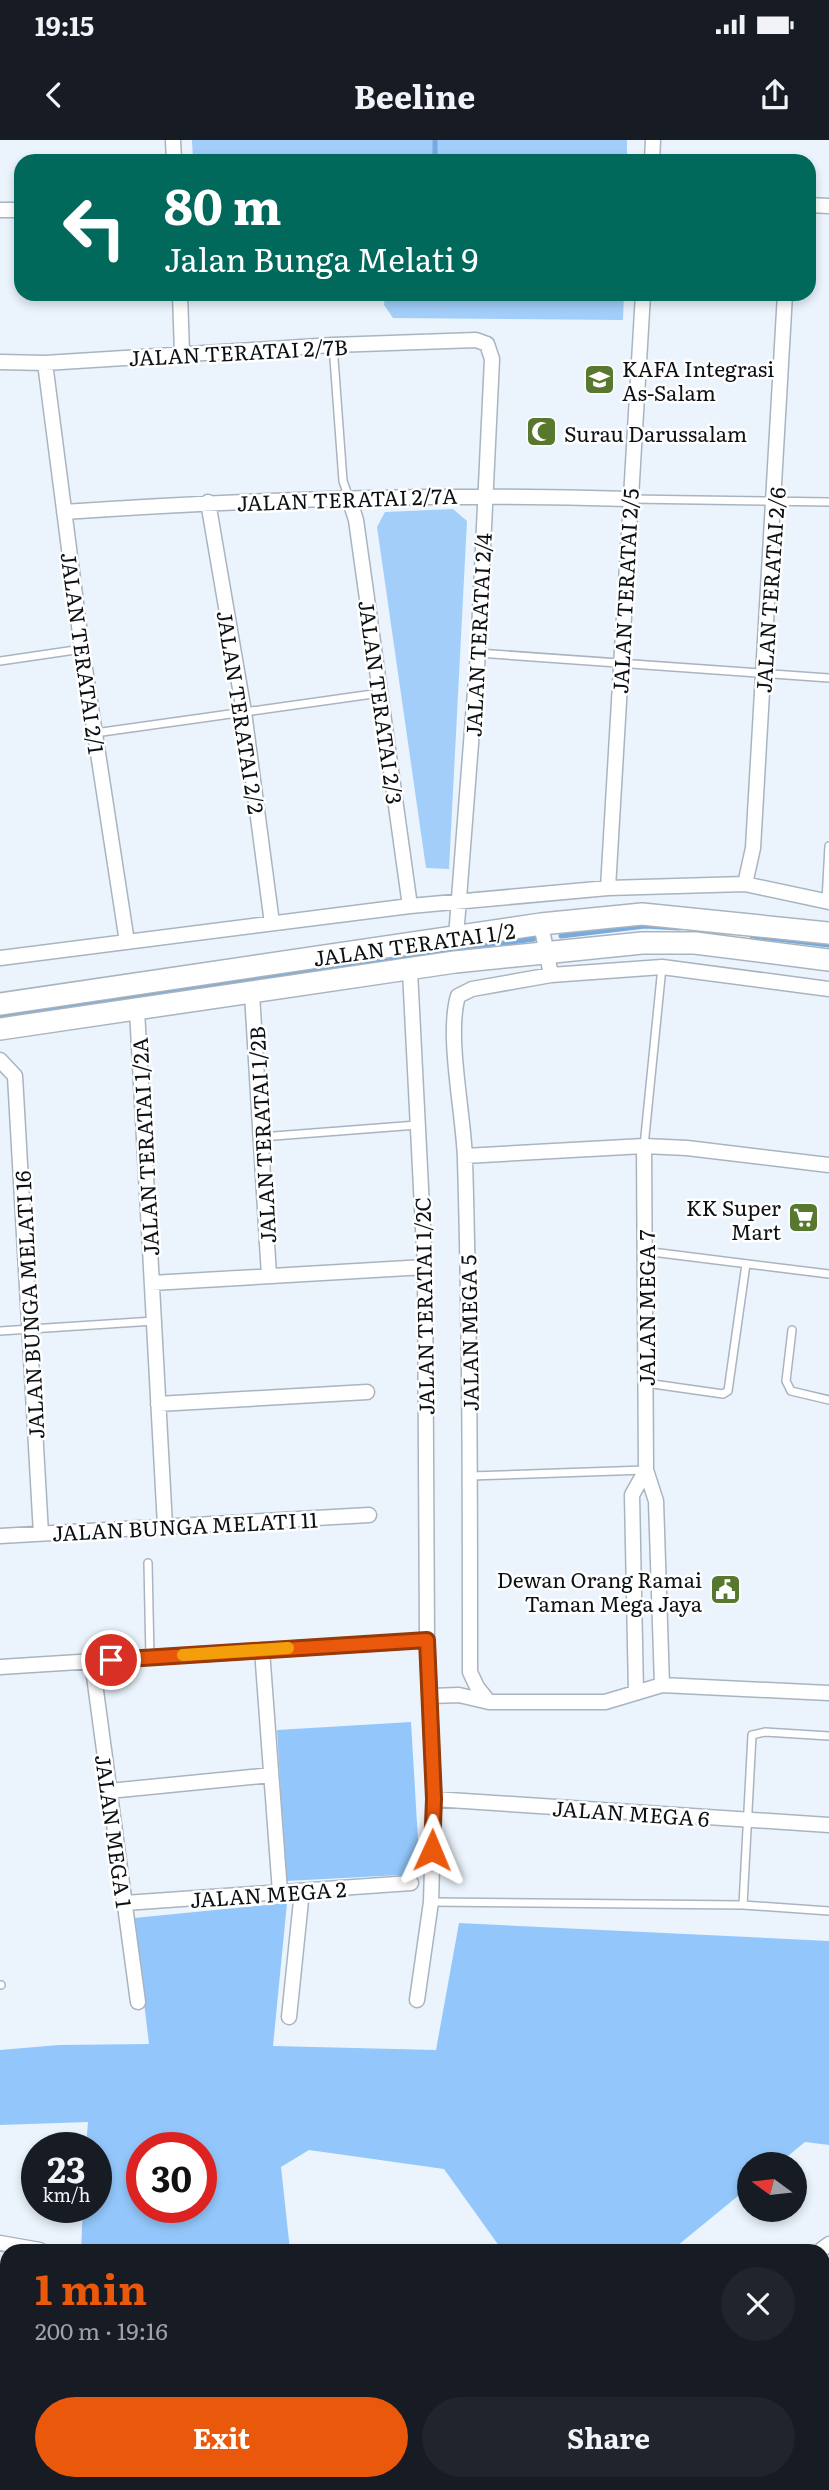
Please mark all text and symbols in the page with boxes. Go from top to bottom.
text: 19:15 [35,5,94,44]
text: Beeline [354,71,475,119]
icon: back [35,76,73,114]
icon: share [756,76,794,114]
text: 80 m [164,167,282,240]
icon: left [49,182,140,273]
text: Jalan Bunga Melati 9 [164,234,478,282]
street label: JALAN TERATAI 2/7B [128,330,348,372]
place label: KAFA Integrasi As-Salam [622,352,774,407]
school or university icon: KAFA Integrasi As-Salam [582,362,616,396]
mosque icon: Surau Darussalam [524,415,558,449]
place label: Surau Darussalam [564,417,747,448]
street label: JALAN TERATAI 2/7A [236,479,459,517]
street label: JALAN TERATAI 2/6 [746,486,792,694]
street label: JALAN TERATAI 2/5 [603,488,645,694]
street label: JALAN TERATAI 2/4 [456,532,498,738]
street label: JALAN TERATAI 2/1 [54,550,114,756]
street label: JALAN TERATAI 2/3 [352,598,412,806]
street label: JALAN TERATAI 2/2 [211,608,273,816]
street label: JALAN TERATAI 1/2 [311,913,517,973]
street label: JALAN TERATAI 1/2B [240,1026,282,1244]
street label: JALAN TERATAI 1/2A [123,1036,165,1257]
street label: JALAN BUNGA MELATI 16 [5,1170,51,1440]
place label: KK Super Mart [686,1191,782,1246]
street label: JALAN TERATAI 1/2C [406,1197,440,1415]
supermarket icon: KK Super Mart [787,1201,821,1235]
street label: JALAN MEGA 7 [630,1229,661,1386]
street label: JALAN MEGA 5 [451,1254,485,1412]
street label: JALAN BUNGA MELATI 11 [51,1503,319,1547]
place label: Dewan Orang Ramai Taman Mega Jaya [497,1563,703,1618]
public building icon: Dewan Orang Ramai Taman Mega Jaya [708,1573,742,1607]
pin [81,1630,141,1690]
icon: arrive [92,1641,130,1679]
street label: JALAN MEGA 1 [89,1752,141,1910]
street label: JALAN MEGA 6 [551,1791,711,1833]
position arrow [395,1813,469,1887]
street label: JALAN MEGA 2 [189,1872,347,1914]
speed limit sign: 30 [126,2132,217,2223]
text: 23 [47,2142,86,2194]
north arrow [737,2152,807,2222]
map controls [737,2152,807,2222]
text: km/h [43,2181,90,2208]
text: 1 min [35,2256,147,2318]
button: close [721,2267,795,2341]
text: 200 m · 19:16 [35,2313,168,2347]
button: Exit [35,2397,408,2477]
button: Share [422,2397,795,2477]

